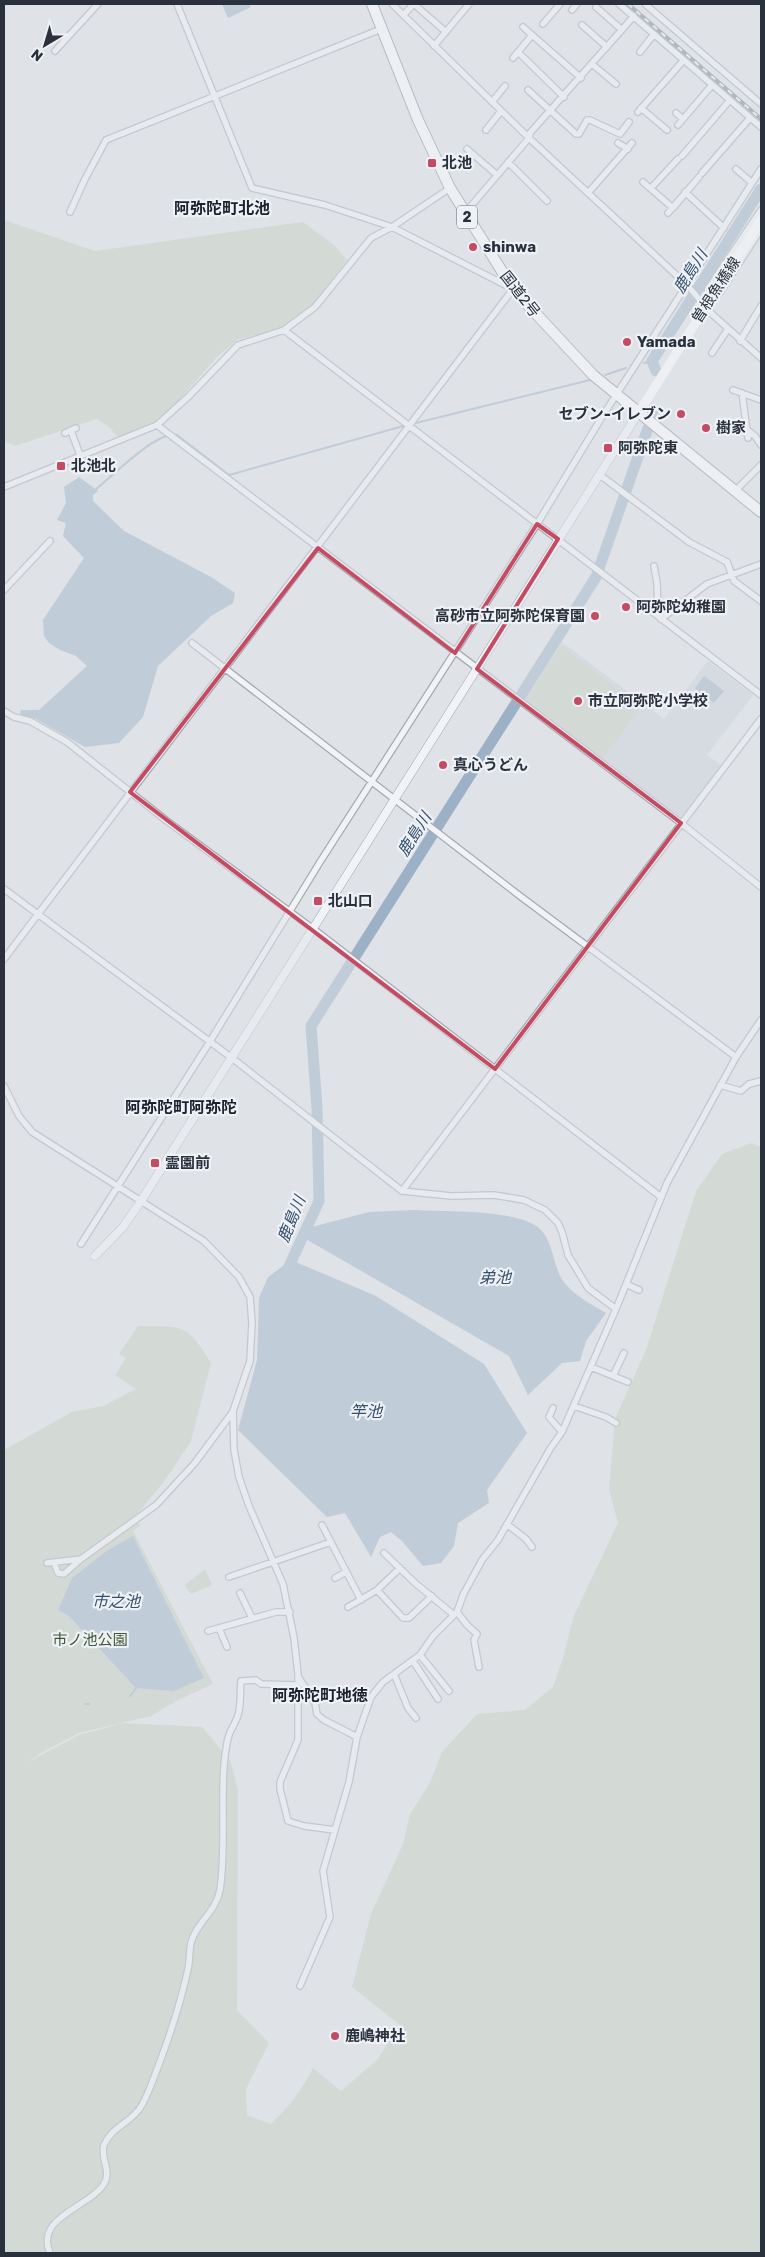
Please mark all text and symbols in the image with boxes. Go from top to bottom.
north arrow [20,20,70,70]
text: N [28,45,47,65]
place label: 北池 [442,154,472,172]
marker: 北池 [426,157,438,169]
district label: 阿弥陀町北池 [174,199,270,218]
road number: 2 [457,206,477,228]
place label: shinwa [483,238,536,256]
marker: shinwa [467,241,479,253]
water label: 鹿島川 [670,244,712,297]
street label: 曽根魚橋線 [688,254,744,326]
street label: 国道2号 [496,267,544,321]
place label: Yamada [637,333,696,351]
marker: Yamada [621,336,633,348]
place label: セブン-イレブン [559,405,671,423]
marker: セブン-イレブン [675,408,687,420]
place label: 樹家 [716,419,746,437]
marker: 樹家 [700,422,712,434]
place label: 阿弥陀東 [618,439,678,457]
marker: 阿弥陀東 [602,442,614,454]
place label: 北池北 [71,457,116,475]
marker: 北池北 [55,460,67,472]
place label: 阿弥陀幼稚園 [636,598,726,616]
marker: 阿弥陀幼稚園 [620,601,632,613]
place label: 高砂市立阿弥陀保育園 [435,607,585,625]
marker: 高砂市立阿弥陀保育園 [589,610,601,622]
place label: 市立阿弥陀小学校 [588,692,708,710]
marker: 市立阿弥陀小学校 [572,695,584,707]
place label: 真心うどん [453,756,528,774]
marker: 真心うどん [437,759,449,771]
water label: 鹿島川 [394,807,436,860]
place label: 北山口 [328,892,373,910]
marker: 北山口 [312,895,324,907]
district label: 阿弥陀町阿弥陀 [125,1098,237,1117]
place label: 霊園前 [165,1154,210,1172]
marker: 霊園前 [149,1157,161,1169]
water label: 鹿島川 [274,1192,310,1245]
water label: 弟池 [479,1268,513,1287]
water label: 竿池 [350,1402,384,1421]
water label: 市之池 [92,1592,142,1611]
park label: 市ノ池公園 [52,1631,128,1649]
district label: 阿弥陀町地徳 [272,1686,368,1705]
place label: 鹿嶋神社 [345,2027,405,2045]
marker: 鹿嶋神社 [329,2030,341,2042]

